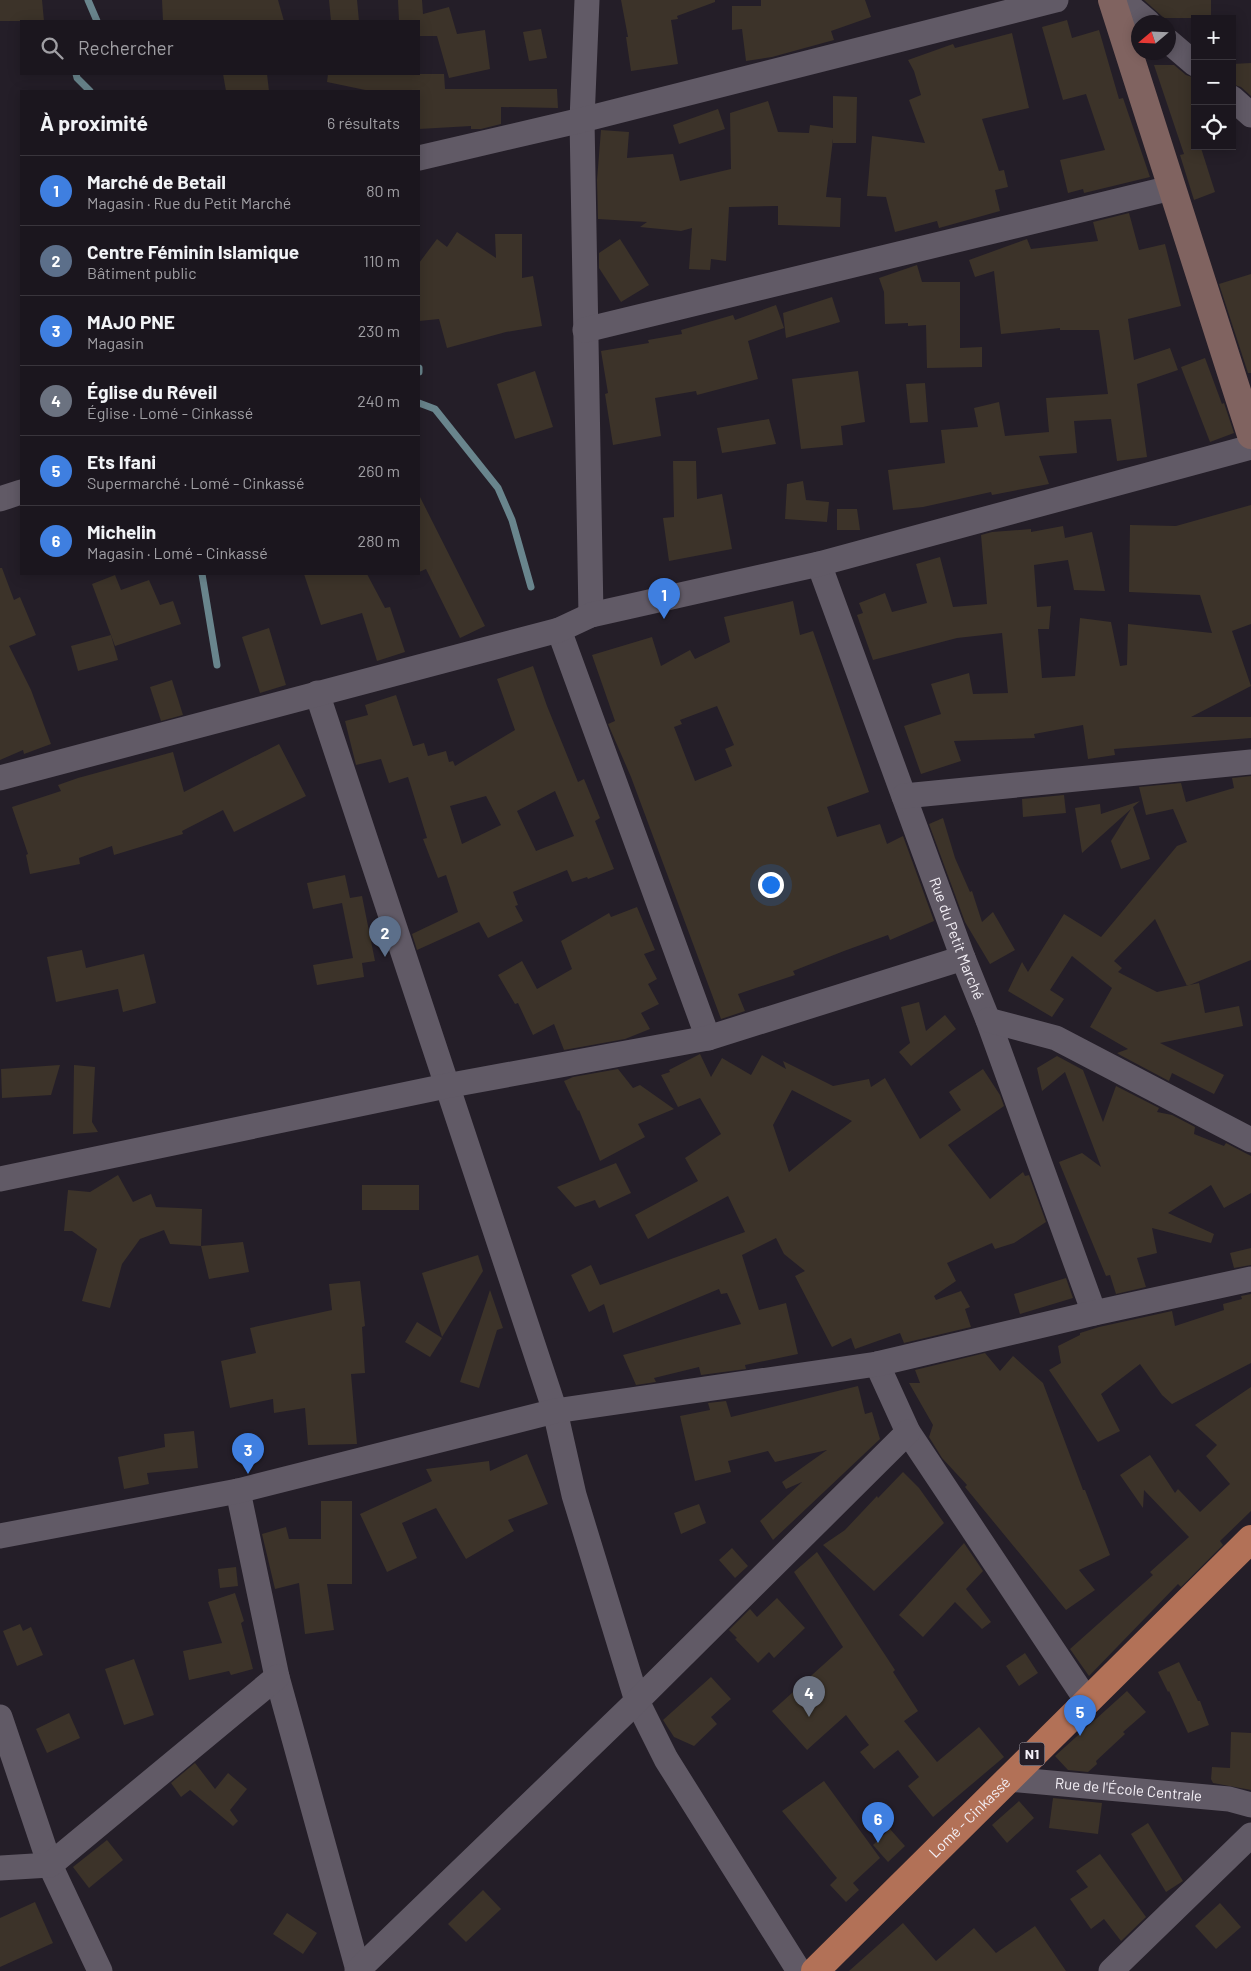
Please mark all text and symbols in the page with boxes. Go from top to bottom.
north arrow [1131,15,1176,60]
map controls [1191,15,1236,150]
button: + [1191,15,1236,60]
search box [20,20,420,75]
icon: search [38,34,66,62]
text: Rechercher [78,36,174,59]
button: − [1191,60,1236,105]
button: locate [1191,105,1236,150]
text: À proximité [40,110,148,135]
text: 6 résultats [327,113,400,132]
text: Marché de Betail [87,170,226,193]
text: 1 [53,181,59,200]
text: 80 m [366,181,400,200]
text: Magasin · Rue du Petit Marché [87,193,291,212]
text: Centre Féminin Islamique [87,240,299,263]
text: 2 [52,251,60,270]
text: 110 m [363,251,400,270]
text: Bâtiment public [87,263,197,282]
text: MAJO PNE [87,310,175,333]
text: 3 [52,321,60,340]
text: 230 m [358,321,400,340]
text: Magasin [87,333,144,352]
text: Église du Réveil [87,380,217,403]
text: 4 [51,391,61,410]
text: 240 m [357,391,400,410]
text: Église · Lomé - Cinkassé [87,403,253,422]
text: Ets Ifani [87,450,156,473]
text: 5 [52,461,60,480]
text: 260 m [358,461,400,480]
text: Supermarché · Lomé - Cinkassé [87,473,305,492]
text: Michelin [87,520,156,543]
text: 6 [52,531,60,550]
text: 280 m [358,531,400,550]
text: Magasin · Lomé - Cinkassé [87,543,268,562]
pin: 1 [648,578,680,619]
your location [758,872,784,898]
street label: Rue du Petit Marché [926,875,989,1002]
pin: 2 [369,916,401,957]
pin: 3 [232,1433,264,1474]
pin: 4 [793,1676,825,1717]
pin: 5 [1064,1695,1096,1736]
road number: N1 [1020,1742,1044,1766]
street label: Lomé - Cinkassé [925,1773,1014,1861]
street label: Rue de l'École Centrale [1054,1773,1203,1805]
pin: 6 [862,1802,894,1843]

